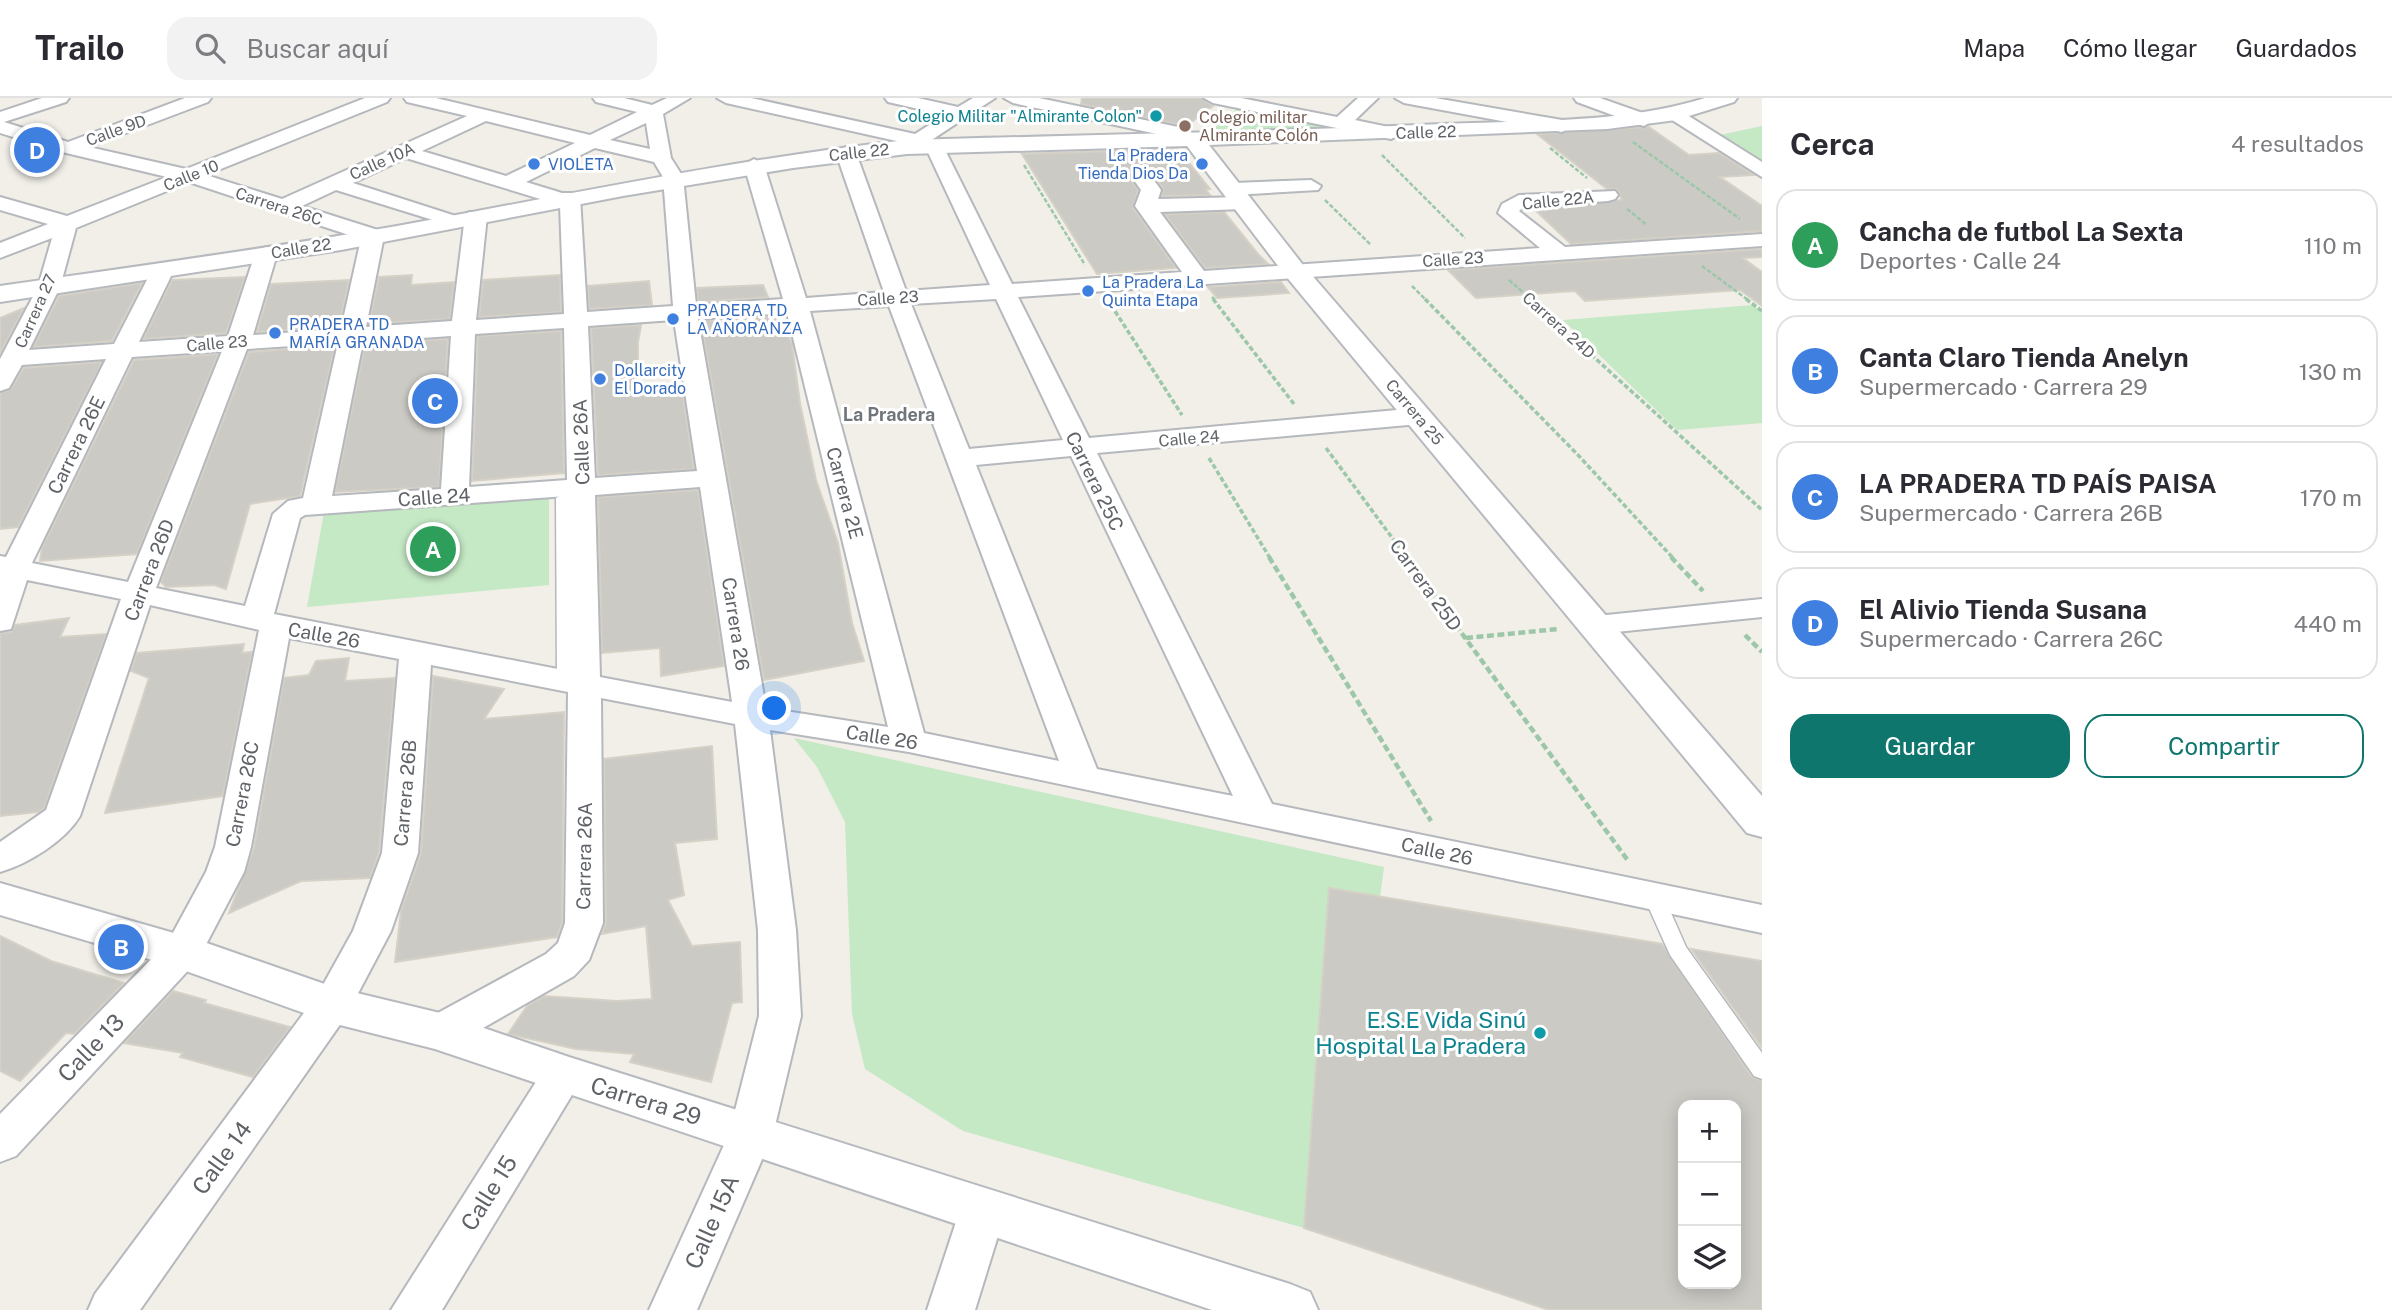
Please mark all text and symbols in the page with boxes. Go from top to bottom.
search box [167,17,657,80]
text: Trailo [35,29,125,67]
icon: search [191,29,229,67]
text: Buscar aquí [247,33,388,64]
text: Mapa [1963,34,2025,62]
text: Cómo llegar [2063,34,2197,62]
text: Guardados [2235,34,2357,62]
place label: Colegio Militar "Almirante Colon" [898,107,1142,126]
marker: Colegio Militar "Almirante Colon" [1148,108,1164,124]
place label: Colegio militar Almirante Colón [1199,108,1318,145]
street label: Calle 9D [83,111,149,150]
marker: Colegio militar Almirante Colón [1177,118,1193,134]
street label: Calle 22 [1395,122,1457,143]
pin: D [14,124,60,176]
text: Cerca [1790,126,1875,162]
text: 4 resultados [2231,130,2364,157]
street label: Calle 10A [347,139,418,184]
street label: Calle 22 [828,140,890,165]
place label: La Pradera Tienda Dios Da [1078,146,1188,183]
place label: VIOLETA [548,155,614,174]
street label: Calle 10 [161,156,222,195]
marker: VIOLETA [526,156,542,172]
marker: La Pradera Tienda Dios Da [1194,156,1210,172]
street label: Carrera 26C [233,183,325,229]
street label: Calle 22A [1521,187,1595,214]
text: Cancha de futbol La Sexta [1859,216,2183,247]
text: A [1807,232,1823,259]
text: 110 m [2304,232,2362,259]
street label: Calle 22 [270,234,333,263]
text: Deportes · Calle 24 [1859,247,2061,274]
street label: Calle 23 [1422,248,1484,271]
street label: Carrera 27 [11,271,60,351]
place label: La Pradera La Quinta Etapa [1102,273,1204,310]
marker: La Pradera La Quinta Etapa [1080,283,1096,299]
street label: Calle 23 [857,287,919,310]
street label: Carrera 24D [1519,288,1599,363]
place label: PRADERA TD LA AÑORANZA [687,301,803,338]
marker: PRADERA TD LA AÑORANZA [665,311,681,327]
place label: PRADERA TD MARÍA GRANADA [289,315,425,352]
marker: PRADERA TD MARÍA GRANADA [267,325,283,341]
street label: Calle 23 [186,331,248,356]
text: Canta Claro Tienda Anelyn [1859,342,2189,373]
text: B [1807,358,1823,385]
text: 130 m [2299,358,2362,385]
place label: Dollarcity El Dorado [614,361,686,398]
marker: Dollarcity El Dorado [592,371,608,387]
text: Supermercado · Carrera 29 [1859,373,2148,400]
pin: C [412,375,458,427]
street label: Carrera 25 [1382,376,1448,449]
street label: Carrera 26E [43,393,109,497]
street label: Calle 26A [569,399,593,485]
district label: La Pradera [843,404,935,425]
street label: Calle 24 [1158,426,1220,451]
street label: Carrera 25C [1062,428,1128,534]
street label: Carrera 2E [822,445,868,541]
text: LA PRADERA TD PAÍS PAISA [1859,468,2217,499]
street label: Calle 24 [397,483,471,511]
text: C [1807,484,1823,511]
text: 170 m [2300,484,2362,511]
text: Supermercado · Carrera 26B [1859,499,2163,526]
street label: Carrera 26D [119,516,179,624]
pin: A [410,523,456,575]
street label: Carrera 25D [1385,535,1467,635]
street label: Carrera 26 [718,576,754,672]
text: El Alivio Tienda Susana [1859,594,2147,625]
text: D [1807,610,1823,637]
text: 440 m [2294,610,2362,637]
street label: Calle 26 [286,618,362,652]
text: Supermercado · Carrera 26C [1859,625,2163,652]
your location [757,691,791,725]
button: Guardar [1790,714,2070,778]
button: Compartir [2084,714,2364,778]
street label: Calle 26 [844,720,920,754]
street label: Carrera 26C [221,739,263,849]
street label: Carrera 26B [389,739,421,847]
street label: Carrera 26A [572,802,596,910]
street label: Calle 26 [1399,833,1475,869]
pin: B [98,921,144,973]
place label: E.S.E Vida Sinú Hospital La Pradera [1315,1006,1526,1059]
street label: Calle 13 [52,1008,129,1087]
marker: E.S.E Vida Sinú Hospital La Pradera [1532,1025,1548,1041]
street label: Carrera 29 [588,1071,705,1130]
map controls [1678,1100,1741,1289]
button: + [1678,1100,1741,1163]
street label: Calle 14 [186,1116,257,1199]
street label: Calle 15 [455,1150,522,1236]
button: − [1678,1163,1741,1226]
street label: Calle 15A [679,1170,744,1273]
button: layers [1678,1226,1741,1289]

